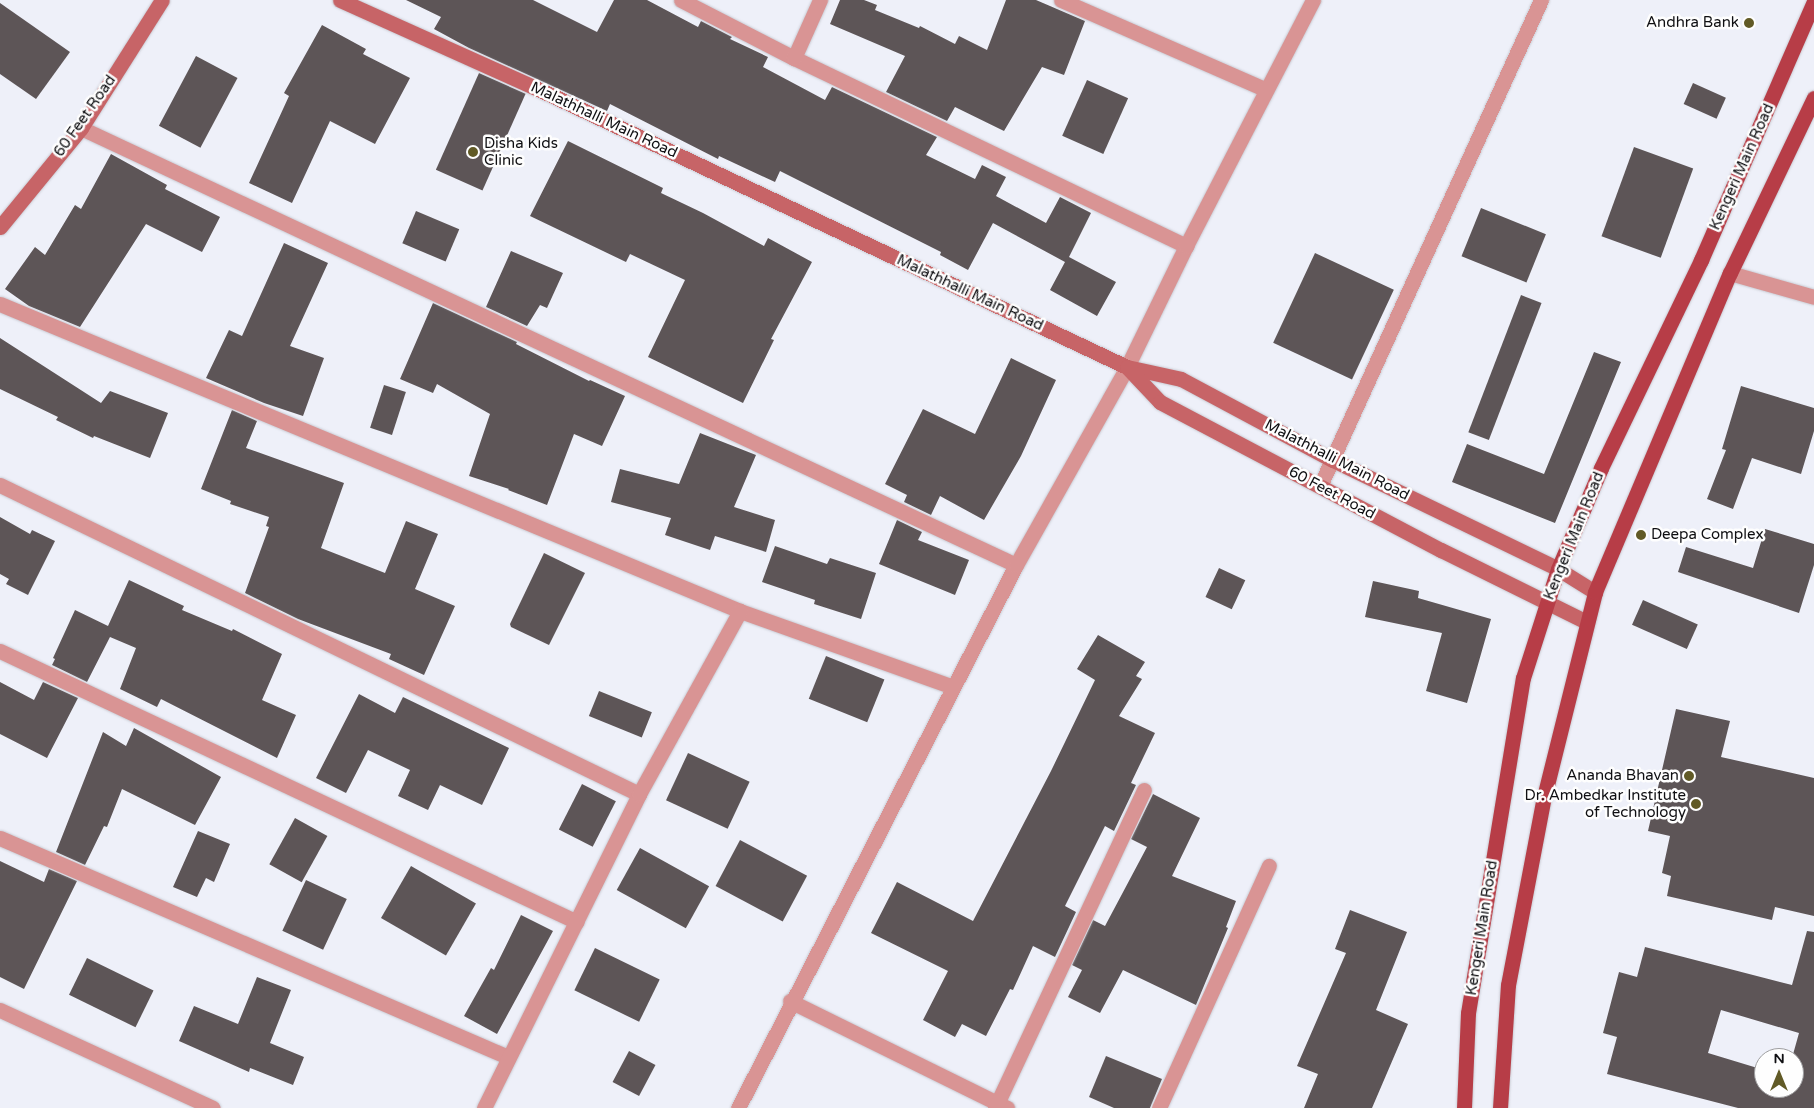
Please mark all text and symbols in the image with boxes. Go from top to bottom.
place label: Andhra Bank [1646,14,1739,32]
marker: Andhra Bank [1743,17,1755,29]
street label: 60 Feet Road [50,72,120,160]
street label: Malathhalli Main Road [528,78,680,162]
street label: Kengeri Main Road [1706,101,1778,233]
place label: Disha Kids Clinic [484,134,558,169]
marker: Disha Kids Clinic [466,145,480,159]
street label: Malathhalli Main Road [894,251,1046,335]
street label: Malathhalli Main Road [1262,416,1412,504]
street label: 60 Feet Road [1286,463,1378,523]
street label: Kengeri Main Road [1540,469,1608,603]
place label: Deepa Complex [1651,526,1764,544]
marker: Deepa Complex [1635,529,1647,541]
place label: Ananda Bhavan [1566,767,1679,785]
marker: Ananda Bhavan [1683,770,1695,782]
place label: Dr. Ambedkar Institute of Technology [1525,786,1686,821]
marker: Dr. Ambedkar Institute of Technology [1690,798,1702,810]
street label: Kengeri Main Road [1462,859,1502,997]
north arrow [1754,1048,1804,1098]
text: N [1773,1050,1785,1067]

